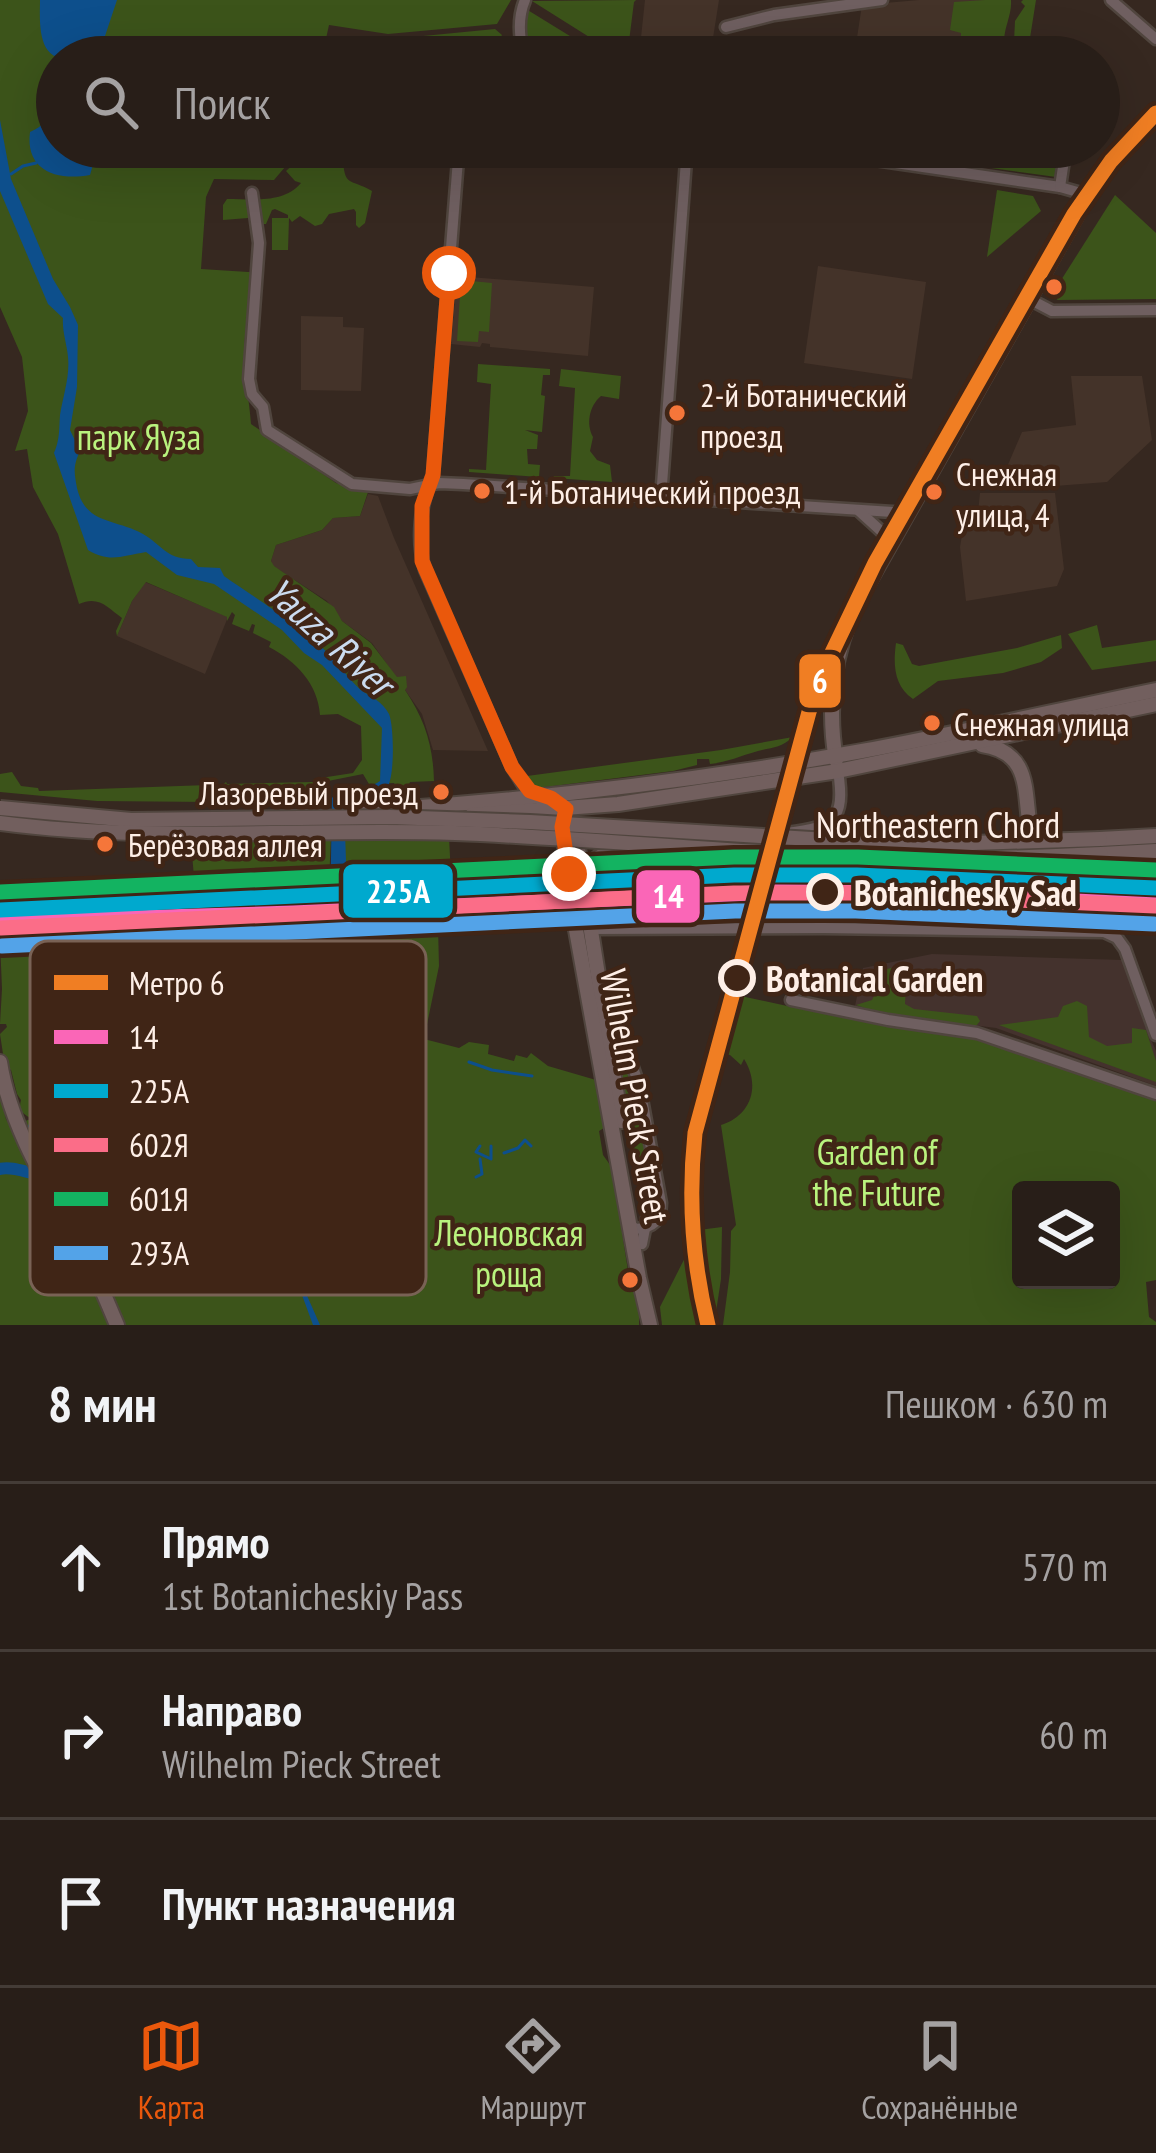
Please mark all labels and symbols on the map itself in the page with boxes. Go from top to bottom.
route start [422,246,476,300]
unlabelled marker [1043,276,1065,298]
place label: 2-й Ботанический проезд [700,373,907,457]
marker: 2-й Ботанический проезд [666,402,688,424]
park label: парк Яуза [77,413,201,460]
place label: Снежная улица, 4 [956,452,1057,536]
place label: 1-й Ботанический проезд [504,470,800,513]
marker: 1-й Ботанический проезд [471,480,493,502]
marker: Снежная улица, 4 [923,481,945,503]
water label: Yauza River [255,565,409,710]
line badge: 6 [797,652,843,710]
text: 6 [812,659,828,702]
place label: Снежная улица [954,702,1129,745]
marker: Снежная улица [921,712,943,734]
place label: Лазоревый проезд [198,771,418,814]
marker: Лазоревый проезд [430,781,452,803]
street label: Northeastern Chord [816,801,1060,848]
place label: Берёзовая аллея [128,823,323,866]
marker: Берёзовая аллея [94,833,116,855]
route end [542,847,596,901]
line badge: 225А [341,862,455,920]
line badge: 14 [634,868,702,925]
text: 225А [366,869,430,912]
place label: Botanichesky Sad [854,869,1077,916]
text: 14 [652,874,684,917]
marker: Botanichesky Sad [808,875,842,909]
legend [30,941,426,1295]
place label: Botanical Garden [766,955,984,1002]
text: Метро 6 [129,961,225,1004]
marker: Botanical Garden [720,961,754,995]
street label: Wilhelm Pieck Street [591,965,681,1227]
text: 14 [129,1015,159,1058]
text: 225А [129,1069,190,1112]
text: 602Я [129,1123,189,1166]
park label: Garden of the Future [813,1128,942,1216]
text: 601Я [129,1177,189,1220]
park label: Леоновская роща [434,1209,583,1297]
text: 293А [129,1231,190,1274]
unlabelled marker [619,1269,641,1291]

